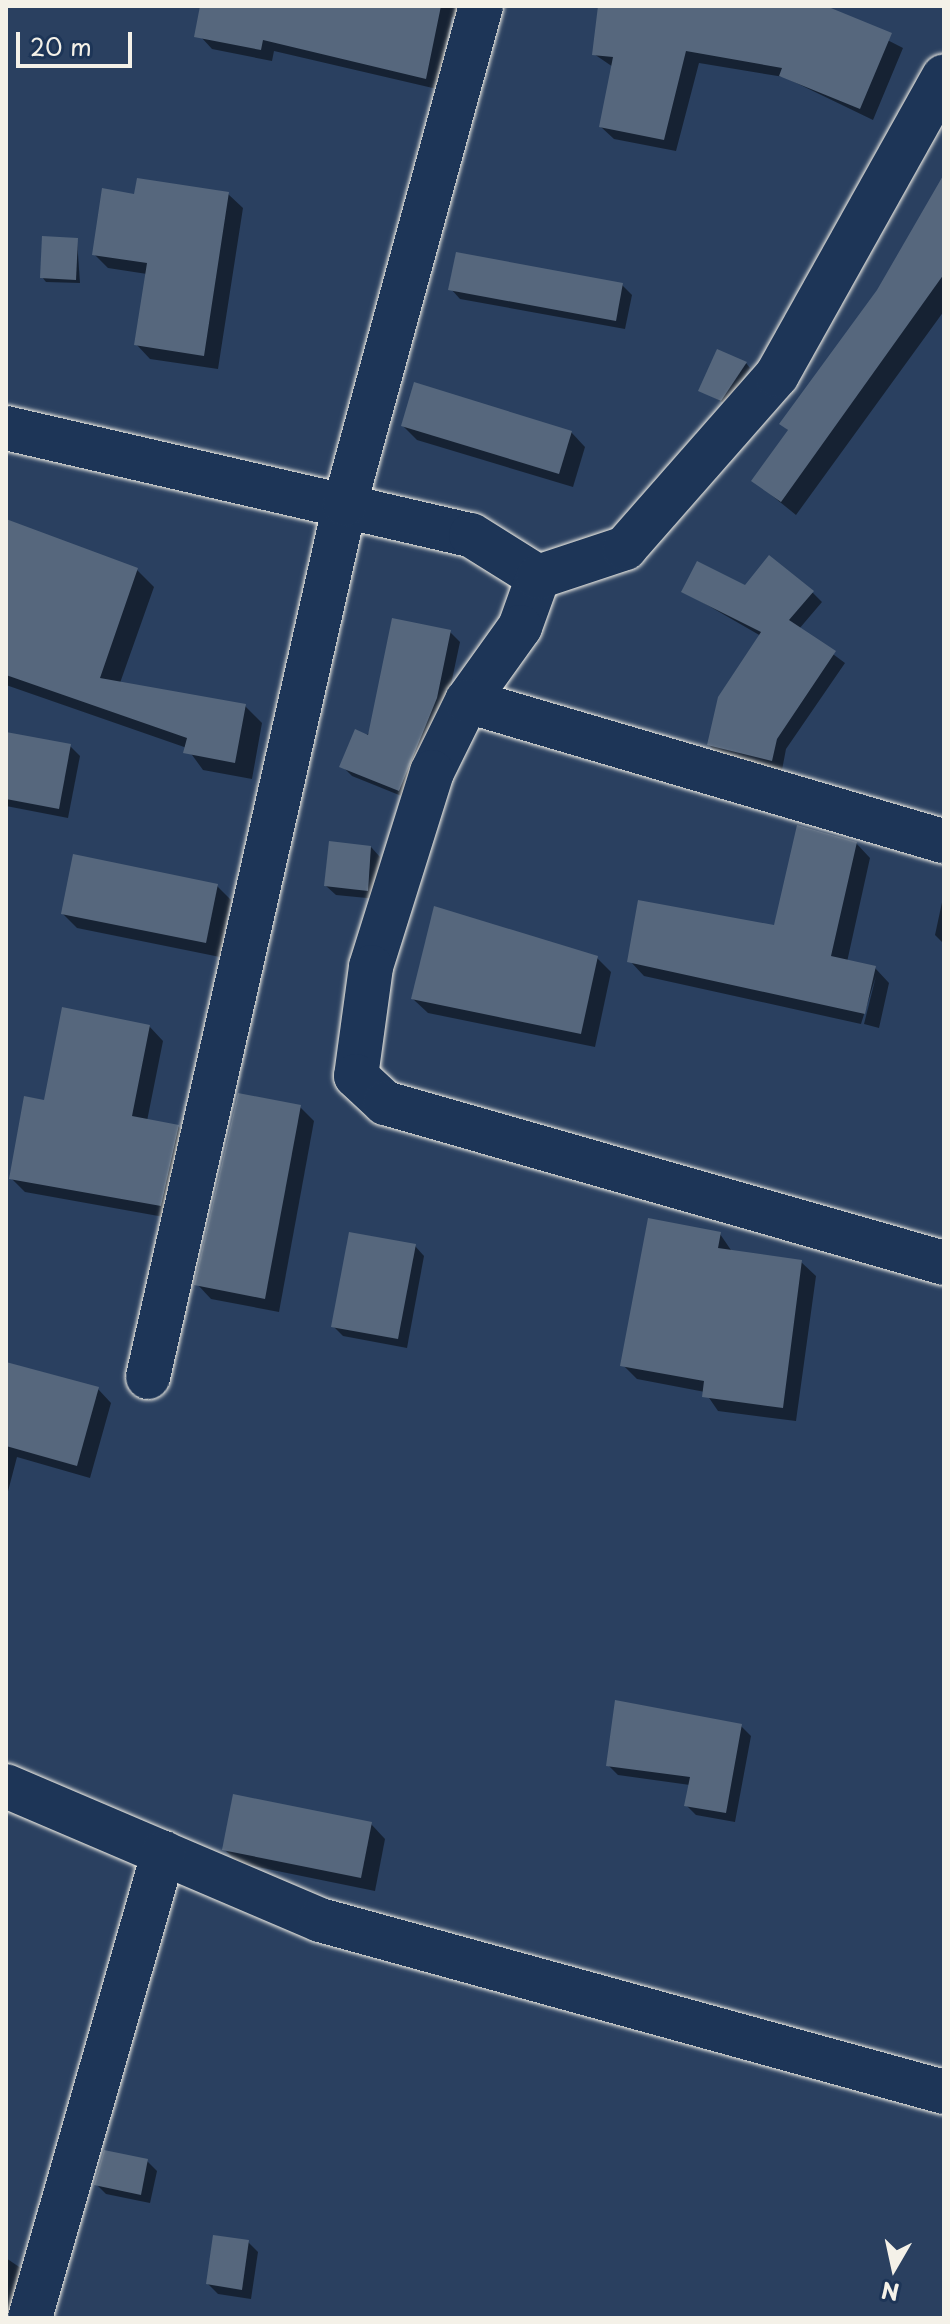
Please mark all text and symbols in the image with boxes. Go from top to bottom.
scale bar [20,16,136,66]
text: 20 m [30,28,92,64]
north arrow [854,2228,934,2308]
text: N [879,2275,901,2310]

